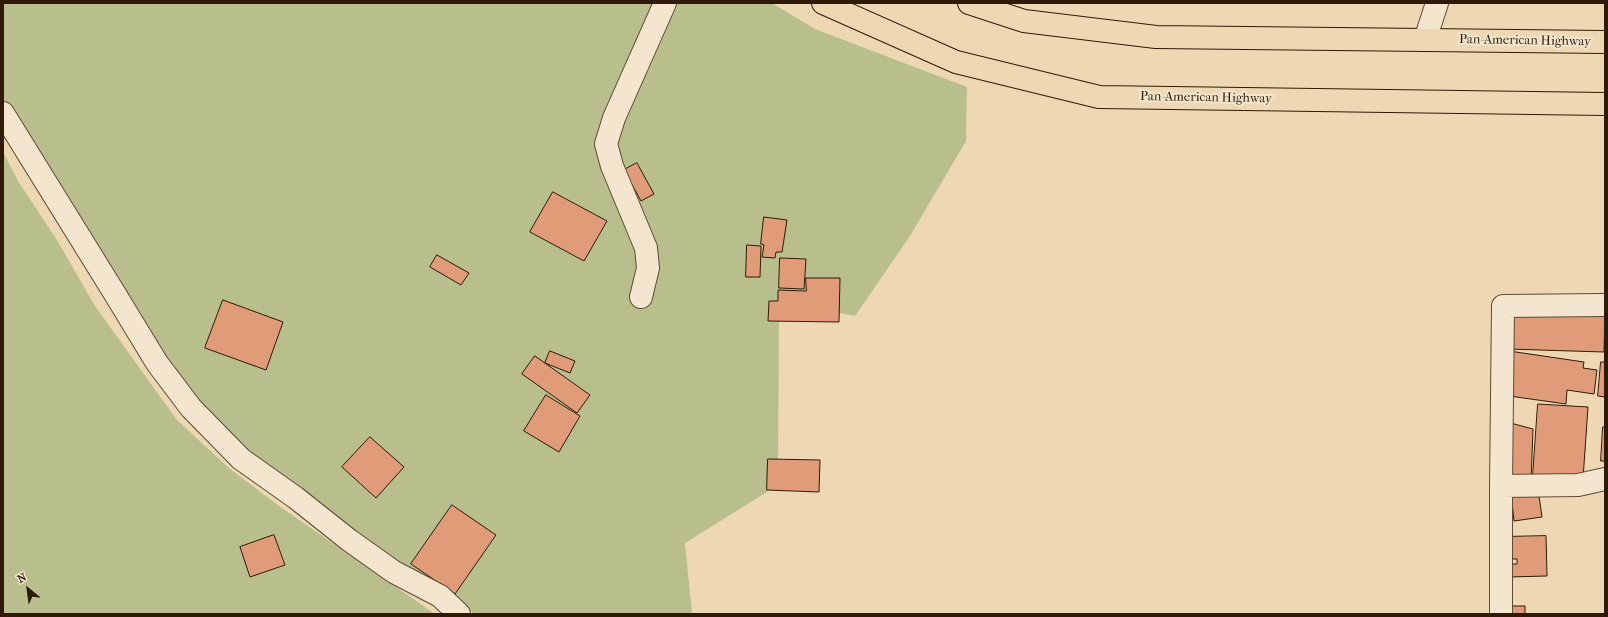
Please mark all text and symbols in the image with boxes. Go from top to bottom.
street label: Pan-American Highway [1459,32,1591,50]
street label: Pan-American Highway [1140,89,1272,107]
north arrow [8,569,48,609]
text: N [15,570,29,586]

